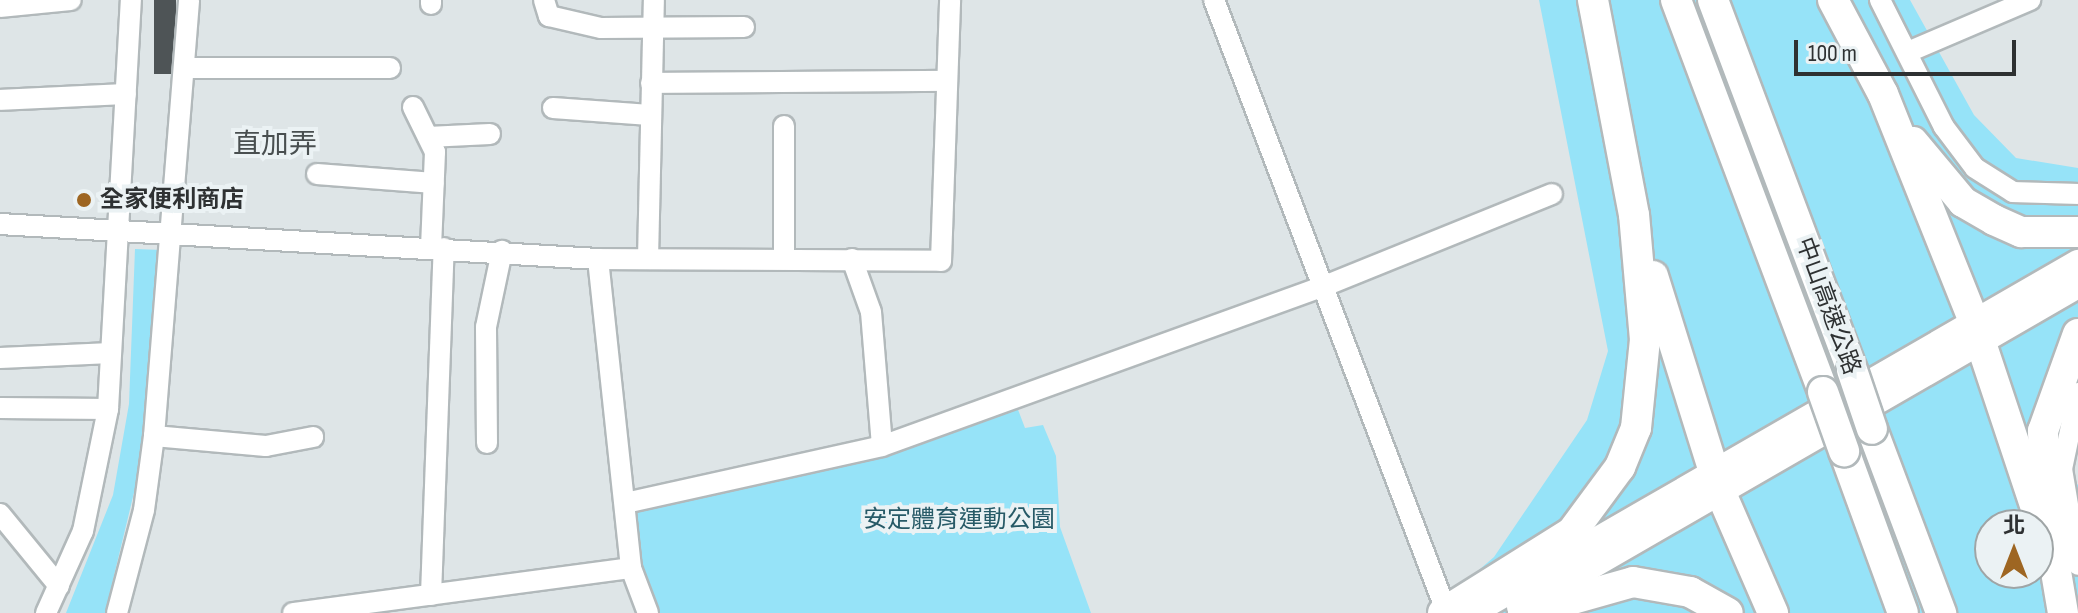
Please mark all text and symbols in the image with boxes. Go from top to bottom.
scale bar [1798,24,2020,74]
text: 100 m [1808,39,1857,68]
district label: 直加弄 [233,128,317,162]
place label: 全家便利商店 [100,186,244,214]
marker: 全家便利商店 [75,191,93,209]
street label: 中山高速公路 [1790,233,1866,379]
park label: 安定體育運動公園 [863,506,1055,534]
north arrow [1974,509,2054,589]
text: 北 [2003,513,2025,540]

